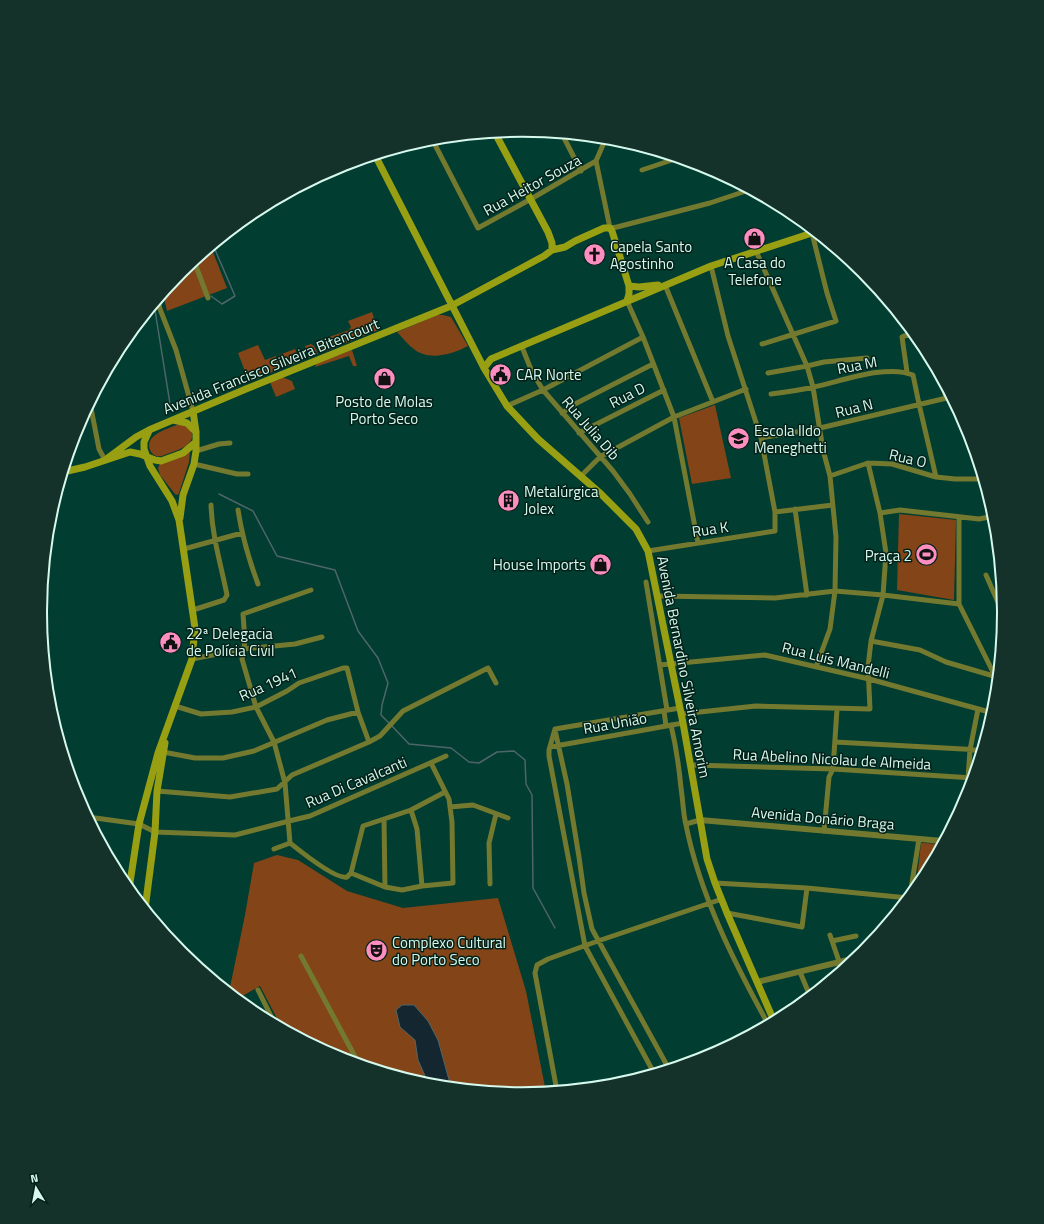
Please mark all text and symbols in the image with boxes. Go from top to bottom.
street label: Rua Heitor Souza [479,148,586,221]
shop icon: A Casa do Telefone [742,226,768,252]
place label: Capela Santo Agostinho [610,235,692,275]
church icon: Capela Santo Agostinho [581,242,607,268]
place label: A Casa do Telefone [724,251,786,291]
street label: Avenida Francisco Silveira Bitencourt [159,312,383,420]
street label: Rua M [835,350,879,380]
public building icon: CAR Norte [487,361,513,387]
place label: CAR Norte [516,363,582,386]
shop icon: Posto de Molas Porto Seco [371,365,397,391]
street label: Rua D [605,376,649,414]
place label: Posto de Molas Porto Seco [335,390,433,430]
street label: Rua Julia Dib [557,391,626,465]
street label: Rua N [833,392,875,424]
place label: Escola Ildo Meneghetti [754,419,827,459]
school or university icon: Escola Ildo Meneghetti [725,426,751,452]
street label: Rua O [887,443,929,473]
place label: Metalúrgica Jolex [524,480,599,520]
building icon: Metalúrgica Jolex [495,487,521,513]
street label: Rua K [690,515,730,543]
sports icon: Praça 2 [914,542,940,568]
place label: Praça 2 [865,544,912,567]
shop icon: House Imports [588,551,614,577]
place label: House Imports [493,553,586,576]
street label: Avenida Bernardino Silveira Amorim [651,554,717,780]
place label: 22ª Delegacia de Polícia Civil [186,622,274,662]
public building icon: 22ª Delegacia de Polícia Civil [158,629,184,655]
street label: Rua Luís Mandelli [780,635,892,685]
street label: Rua 1941 [235,661,301,707]
street label: Rua União [581,706,649,740]
street label: Rua Abelino Nicolau de Almeida [732,742,932,776]
street label: Rua Di Cavalcanti [302,750,410,814]
street label: Avenida Donário Braga [751,800,896,836]
place label: Complexo Cultural do Porto Seco [392,931,506,971]
theatre icon: Complexo Cultural do Porto Seco [363,938,389,964]
north arrow [16,1168,56,1208]
text: N [29,1170,39,1187]

